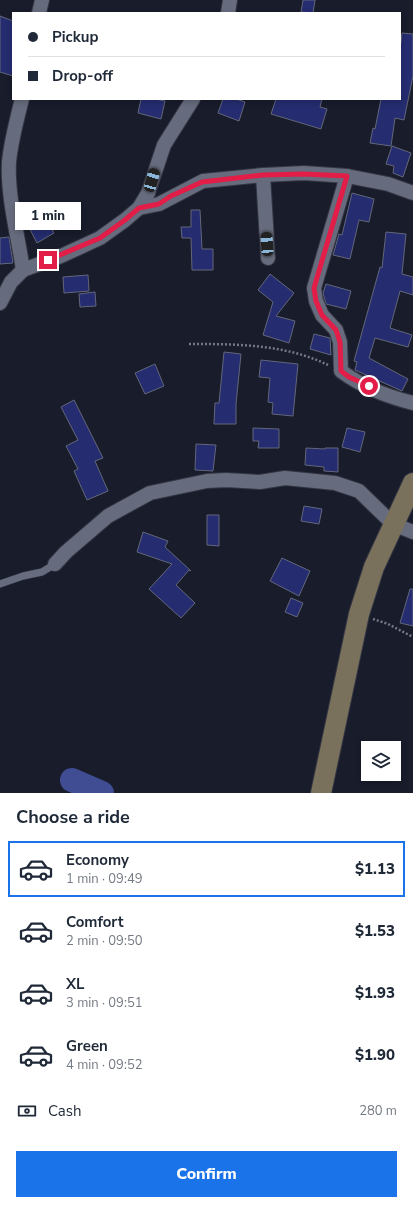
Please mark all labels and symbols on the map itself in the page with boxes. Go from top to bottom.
car [143,167,161,193]
callout: 1 min [15,202,81,230]
car [260,232,274,256]
route end [39,251,57,269]
route start [360,377,378,395]

